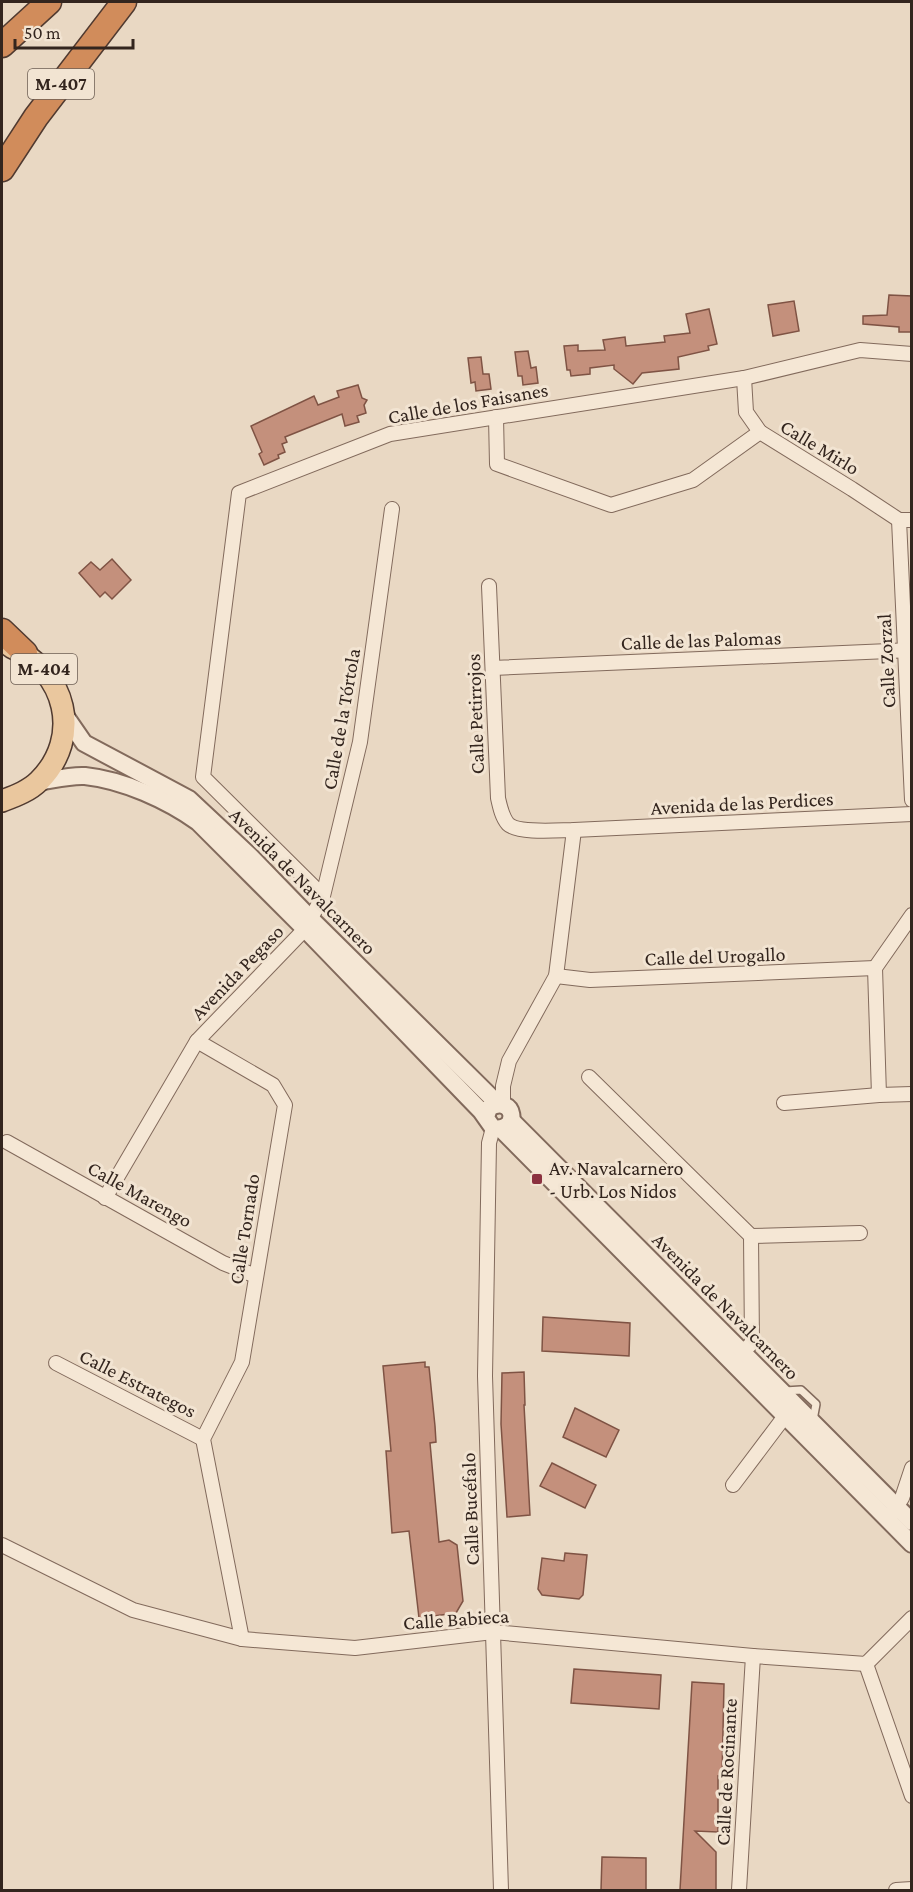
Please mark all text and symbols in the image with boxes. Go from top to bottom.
scale bar [15,12,134,50]
text: 50 m [24,23,61,43]
road number: M-407 [28,69,94,99]
street label: Calle de los Faisanes [386,378,550,428]
street label: Calle Mirlo [777,415,863,479]
street label: Calle Zorzal [873,613,899,709]
street label: Calle de las Palomas [620,626,782,654]
street label: Calle de la Tórtola [318,646,364,792]
street label: Calle Petirrojos [462,653,489,775]
road number: M-404 [11,654,77,684]
street label: Avenida de las Perdices [650,787,834,819]
street label: Avenida de Navalcarnero [225,803,381,959]
street label: Avenida Pegaso [186,920,289,1025]
street label: Calle del Urogallo [644,943,786,970]
street label: Calle Marengo [84,1156,196,1233]
place label: Av. Navalcarnero - Urb. Los Nidos [549,1157,683,1202]
street label: Calle Tornado [224,1172,264,1286]
marker: Av. Navalcarnero - Urb. Los Nidos [530,1172,544,1186]
street label: Avenida de Navalcarnero [648,1228,804,1384]
street label: Calle Estrategos [76,1344,200,1423]
street label: Calle Bucéfalo [457,1452,483,1566]
street label: Calle Babieca [402,1604,510,1634]
street label: Calle de Rocinante [711,1698,741,1846]

